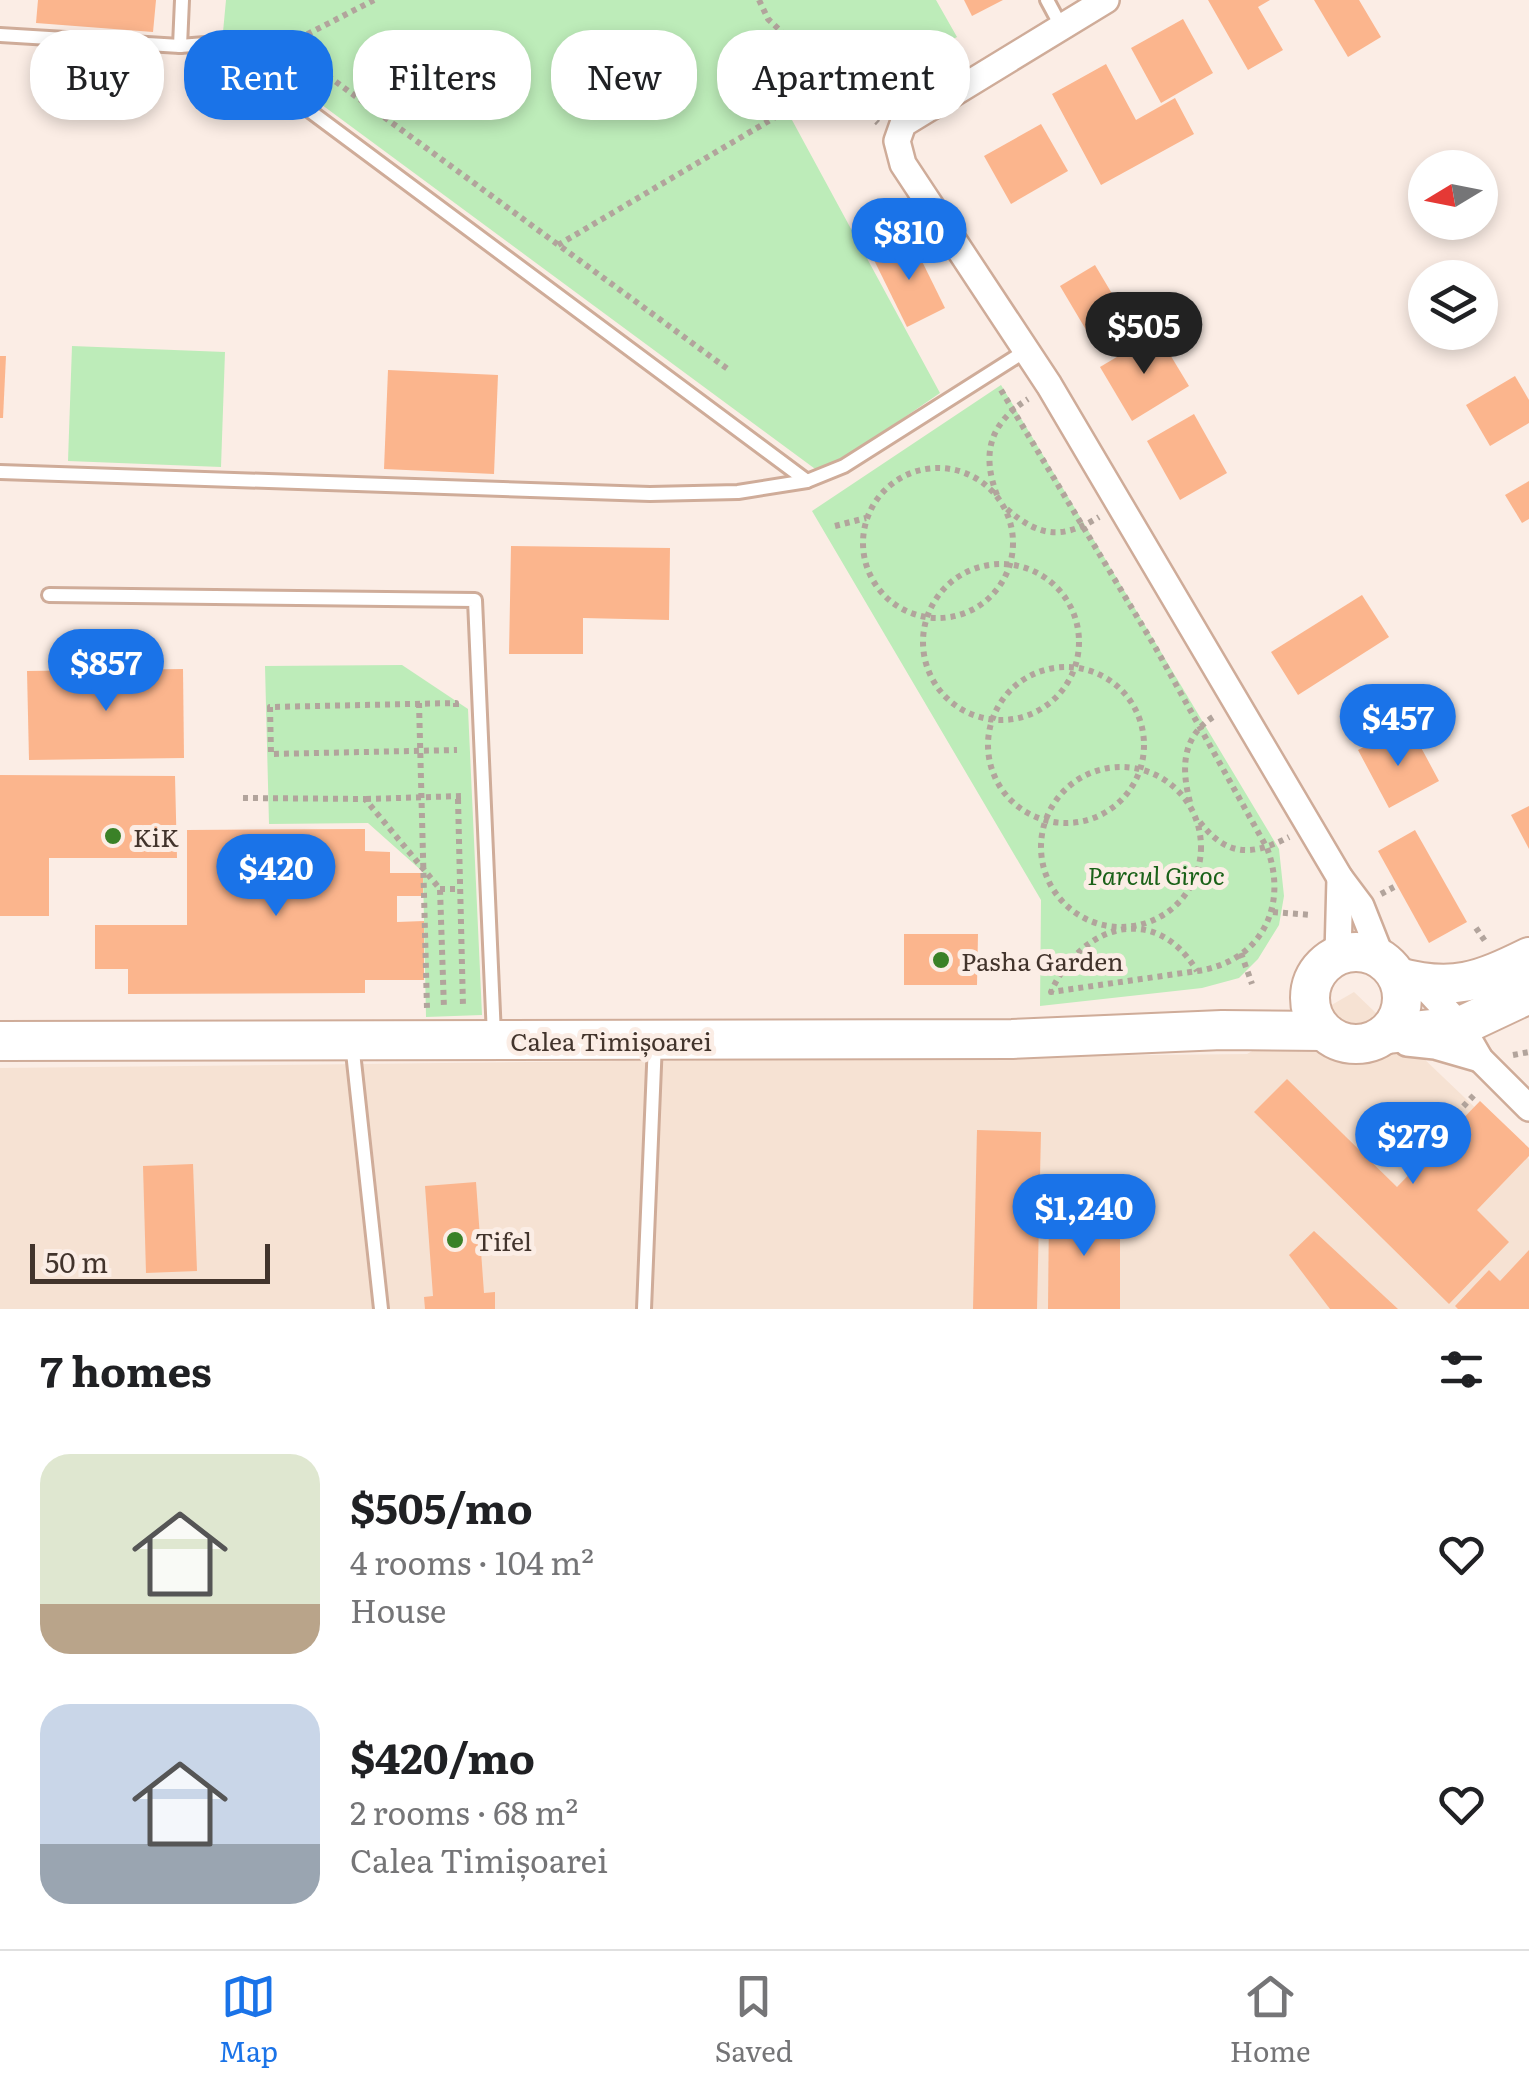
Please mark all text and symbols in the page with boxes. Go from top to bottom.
chip: Buy [30,30,164,120]
chip: Rent [184,30,333,120]
chip: Filters [353,30,531,120]
chip: New [551,30,697,120]
chip: Apartment [717,30,970,120]
north arrow [1408,150,1498,240]
map controls [1408,150,1498,350]
pin: $810 [850,198,968,283]
text: $810 [874,206,944,254]
button: layers [1408,260,1498,350]
pin: $505 [1085,292,1203,377]
text: $505 [1107,300,1181,348]
pin: $857 [47,629,165,714]
text: $857 [70,637,142,685]
pin: $457 [1339,684,1457,769]
text: $457 [1362,692,1434,740]
place label: KiK [133,818,179,855]
marker: KiK [102,825,124,847]
pin: $420 [217,834,335,919]
text: $420 [238,842,314,890]
park label: Parcul Giroc [1087,856,1225,893]
place label: Pasha Garden [961,942,1124,979]
marker: Pasha Garden [930,949,952,971]
street label: Calea Timișoarei [510,1022,712,1059]
pin: $279 [1354,1102,1472,1187]
text: $279 [1377,1110,1449,1158]
pin: $1,240 [1003,1174,1165,1259]
text: $1,240 [1035,1182,1133,1230]
place label: Tifel [475,1222,532,1259]
marker: Tifel [444,1229,466,1251]
scale bar [30,1239,270,1284]
text: 50 m [45,1240,108,1282]
text: 7 homes [40,1338,212,1400]
icon: filters [1434,1342,1489,1397]
text: $505/mo [350,1475,533,1537]
icon: home [120,1494,240,1614]
icon: heart [1434,1527,1489,1582]
text: 4 rooms · 104 m² [350,1537,594,1585]
text: House [350,1585,446,1633]
text: $420/mo [350,1725,535,1787]
icon: home [120,1744,240,1864]
icon: heart [1434,1777,1489,1832]
text: 2 rooms · 68 m² [350,1787,578,1835]
text: Calea Timișoarei [350,1835,608,1883]
tab: Map [218,1969,278,2071]
tab: Saved [715,1969,793,2071]
tab: Home [1230,1969,1311,2071]

